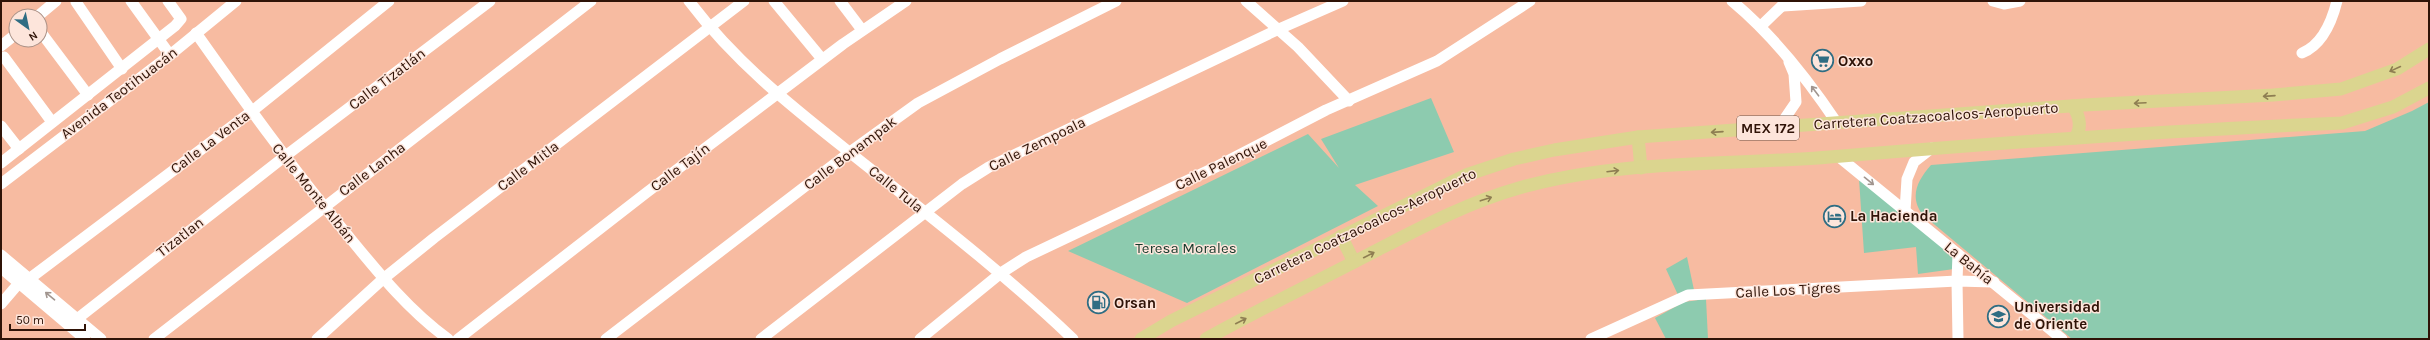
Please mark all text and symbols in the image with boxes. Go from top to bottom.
north arrow [8,8,48,48]
text: N [26,28,40,44]
street label: Avenida Teotihuacán [57,43,181,143]
street label: Calle Tizatlán [345,44,429,114]
supermarket icon: Oxxo [1809,48,1835,74]
place label: Oxxo [1838,52,1873,70]
one-way arrow [2390,66,2402,73]
one-way arrow [1811,85,1819,96]
one-way arrow [2263,92,2276,99]
street label: Carretera Coatzacoalcos-Aeropuerto [1813,98,2059,134]
one-way arrow [2134,99,2147,106]
street label: Calle La Venta [167,106,253,178]
street label: Calle Bonampak [800,112,900,194]
street label: Calle Zempoala [986,113,1088,175]
road number: MEX 172 [1737,116,1799,140]
one-way arrow [1711,128,1724,135]
street label: Calle Palenque [1172,134,1270,194]
street label: Calle Mitla [494,137,562,195]
street label: Calle Lanha [335,138,409,200]
street label: Calle Tajín [647,139,713,195]
street label: Calle Monte Albán [268,140,360,246]
street label: Calle Tula [865,162,927,216]
street label: Carretera Coatzacoalcos-Aeropuerto [1251,164,1479,288]
one-way arrow [1606,167,1619,175]
one-way arrow [1864,177,1875,186]
one-way arrow [1480,194,1492,202]
hotel icon: La Hacienda [1821,203,1847,229]
place label: La Hacienda [1850,207,1937,225]
street label: Tizatlan [153,213,207,261]
street label: La Bahía [1941,238,1997,288]
park label: Teresa Morales [1135,239,1237,257]
one-way arrow [1363,251,1375,258]
street label: Calle Los Tigres [1735,278,1841,302]
fuel station icon: Orsan [1085,290,1111,316]
one-way arrow [44,292,55,301]
place label: Orsan [1114,294,1156,312]
place label: Universidad de Oriente [2014,298,2100,333]
school or university icon: Universidad de Oriente [1986,303,2012,329]
scale bar [10,306,85,332]
text: 50 m [16,313,44,327]
one-way arrow [1235,317,1247,324]

